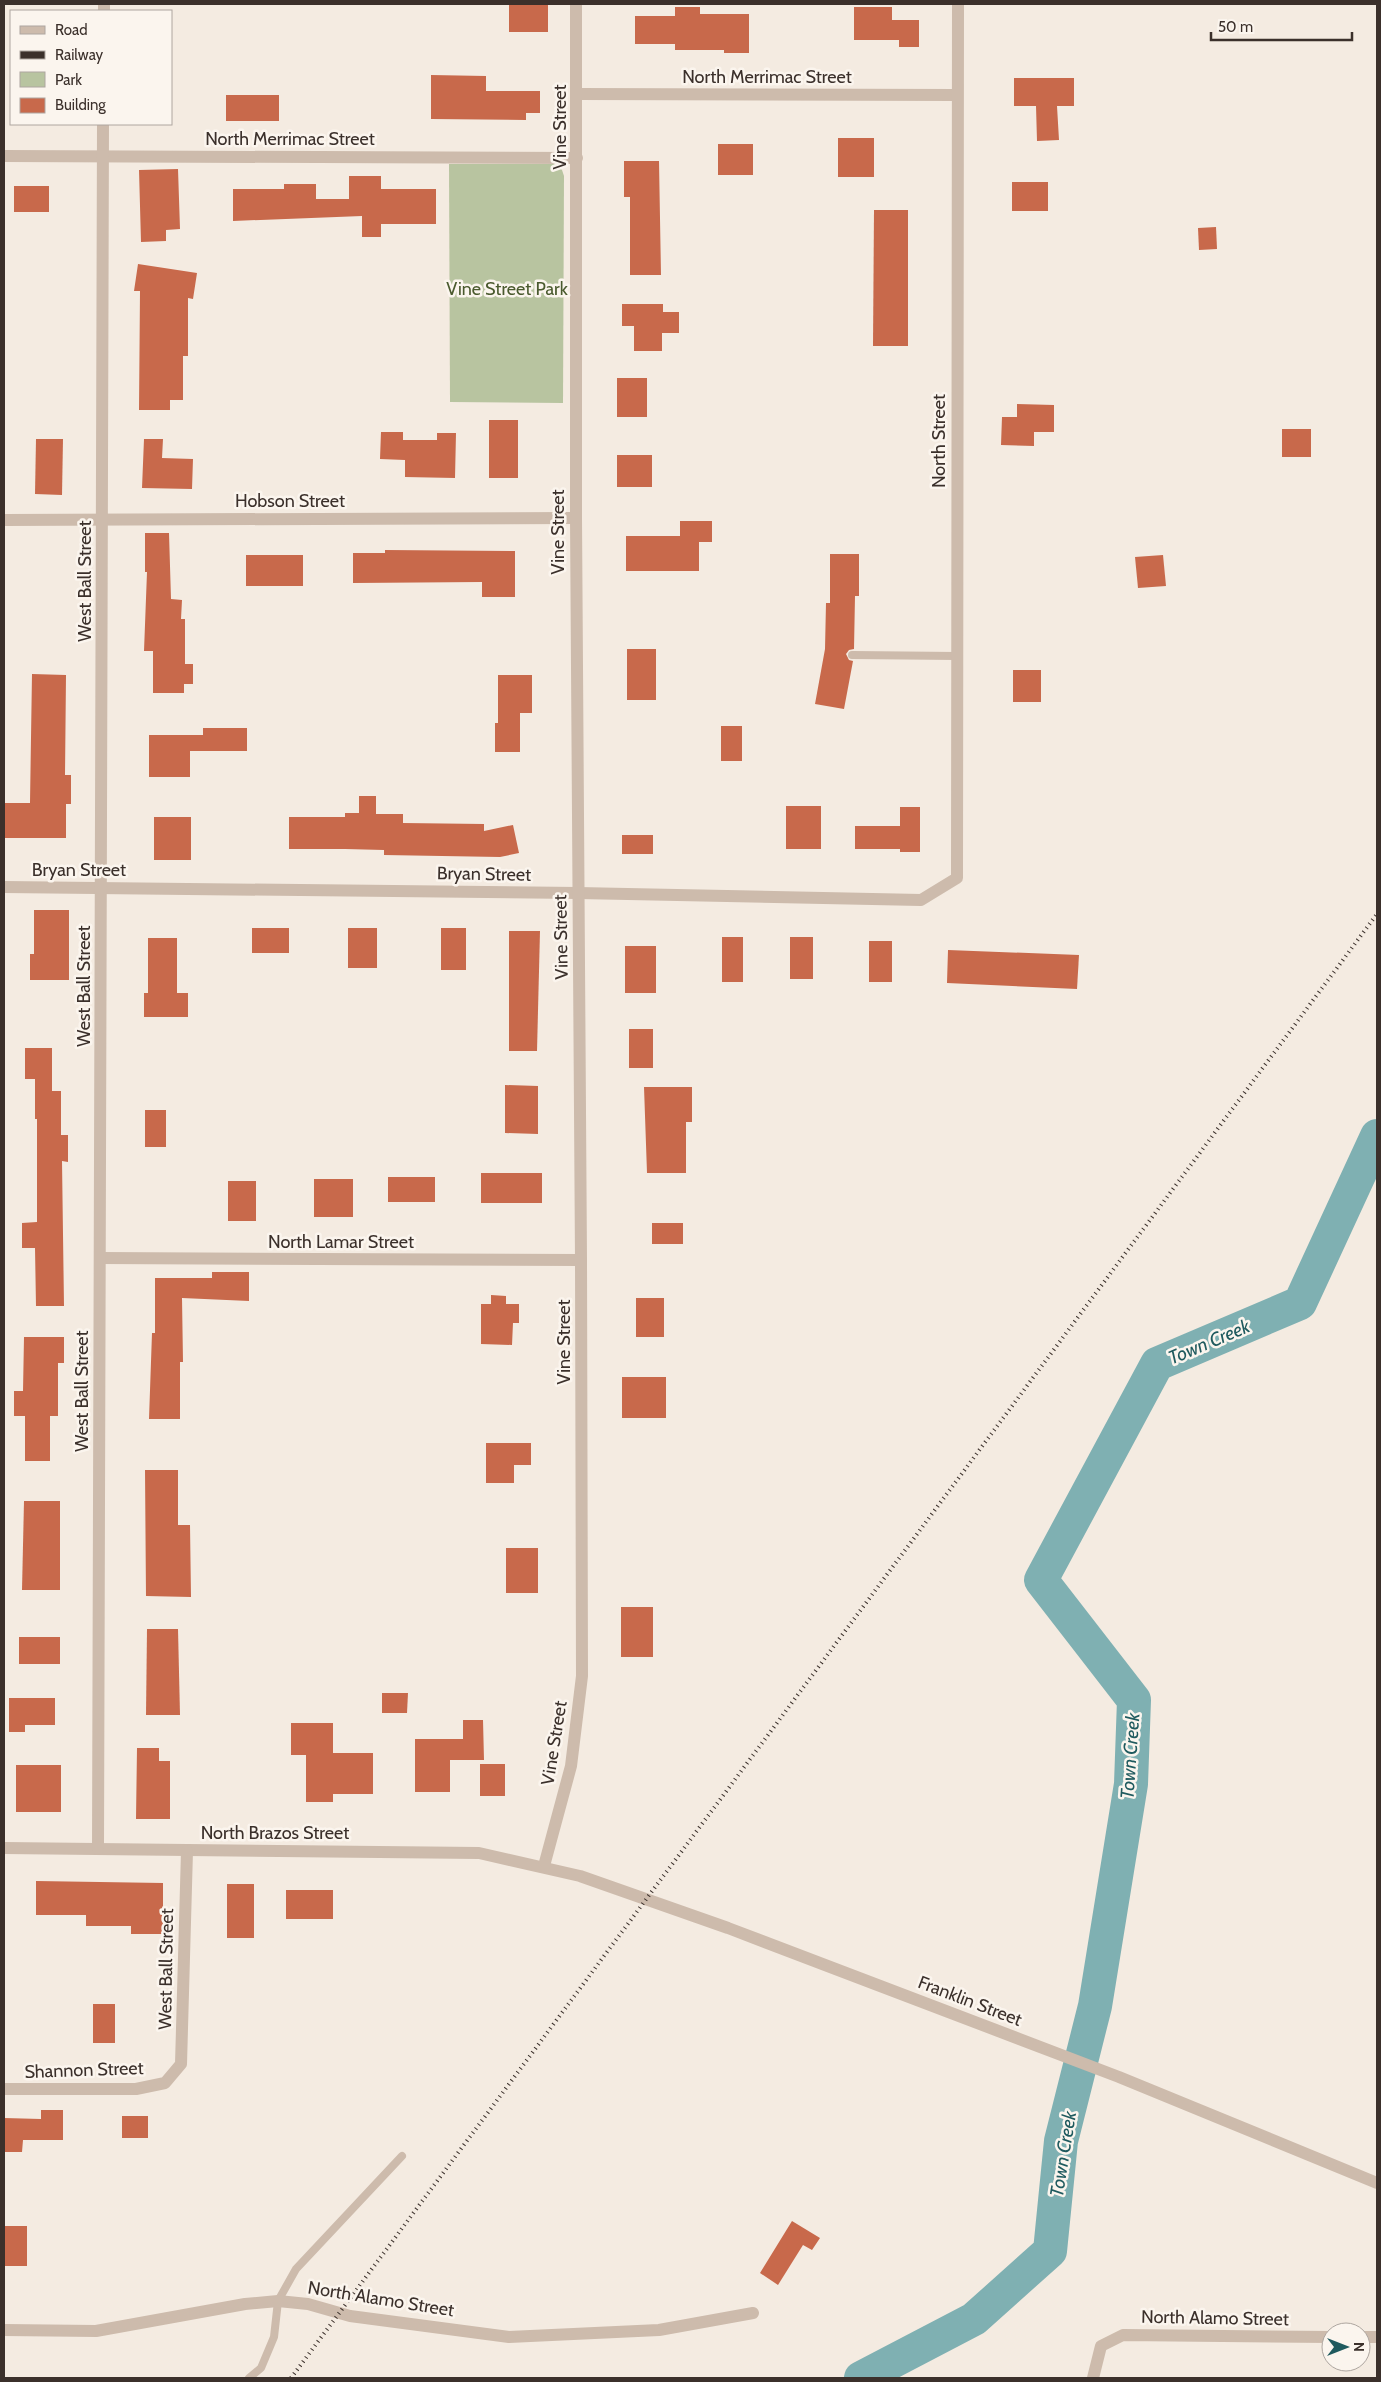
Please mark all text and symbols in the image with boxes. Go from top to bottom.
legend [10,10,172,125]
scale bar [1211,10,1352,42]
text: 50 m [1218,18,1253,36]
text: Road [55,21,88,39]
text: Railway [55,46,104,64]
street label: North Merrimac Street [682,66,852,88]
text: Park [55,71,82,89]
street label: Vine Street [549,84,571,170]
text: Building [55,96,106,114]
street label: North Merrimac Street [205,128,375,150]
park label: Vine Street Park [446,278,569,300]
street label: North Street [928,394,950,488]
street label: Vine Street [547,489,569,575]
street label: Hobson Street [235,490,345,512]
street label: West Ball Street [74,520,96,642]
street label: Bryan Street [32,859,126,881]
street label: Bryan Street [437,862,531,886]
street label: Vine Street [549,894,573,980]
street label: West Ball Street [73,925,95,1047]
street label: North Lamar Street [268,1231,414,1253]
street label: Vine Street [553,1299,575,1385]
water label: Town Creek [1165,1314,1254,1369]
street label: West Ball Street [71,1330,93,1452]
street label: Vine Street [536,1699,572,1787]
water label: Town Creek [1116,1711,1145,1800]
street label: North Brazos Street [201,1822,349,1844]
street label: West Ball Street [154,1908,178,2030]
street label: Franklin Street [915,1971,1025,2031]
street label: Shannon Street [24,2057,144,2083]
water label: Town Creek [1045,2109,1081,2198]
street label: North Alamo Street [306,2277,456,2321]
street label: North Alamo Street [1141,2306,1289,2330]
north arrow [1321,2322,1371,2372]
text: N [1350,2342,1368,2352]

